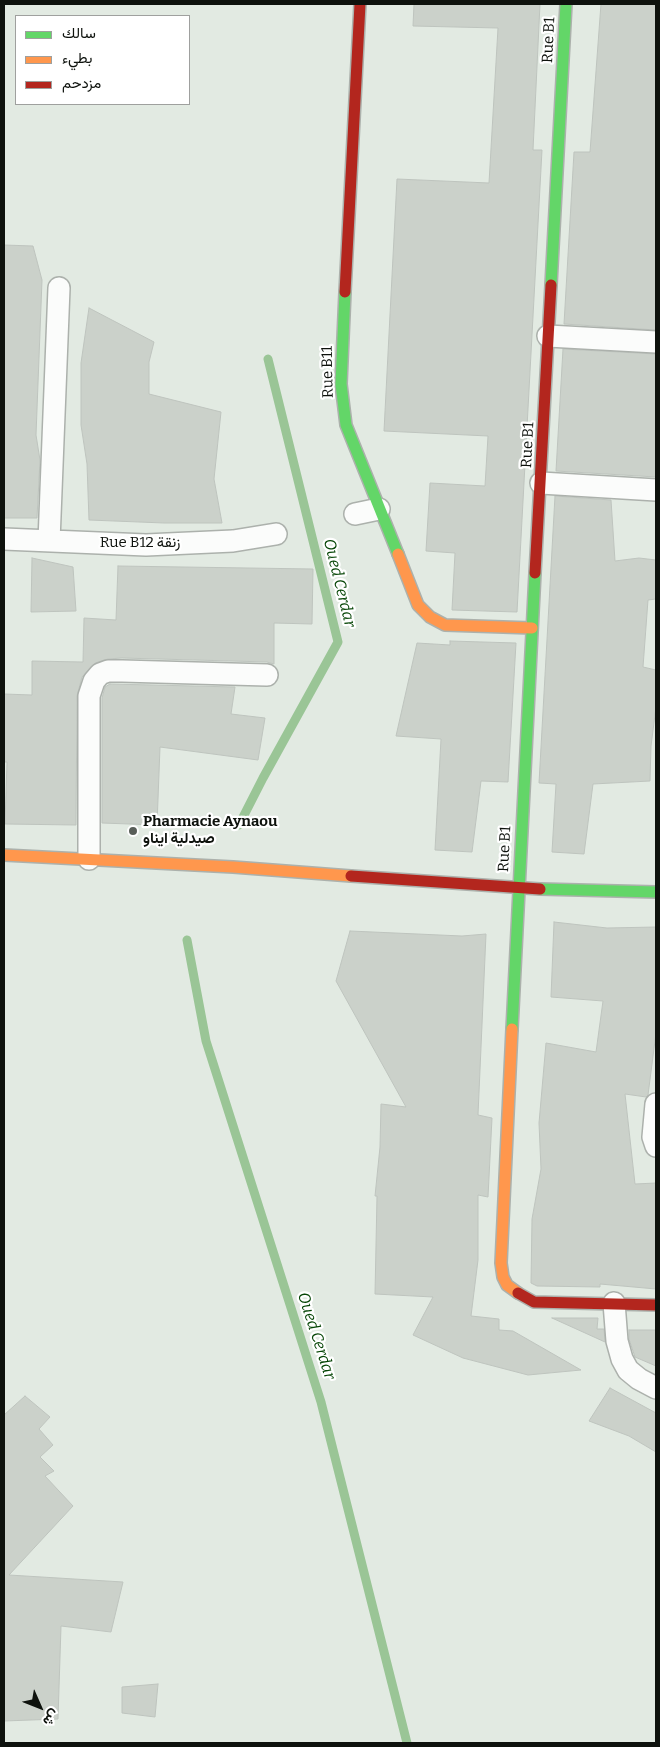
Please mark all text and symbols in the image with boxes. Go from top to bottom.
legend [15,15,190,105]
street label: Rue B1 [539,17,559,63]
text: سالك [62,24,96,42]
text: بطيء [62,49,92,67]
text: مزدحم [62,74,101,92]
street label: Rue B11 [319,346,337,398]
street label: Rue B1 [518,422,538,468]
street label: Rue B12 زنقة [100,534,180,552]
water label: Oued Cerdar [319,537,359,629]
place label: Pharmacie Aynaou صيدلية ايناو [143,813,277,848]
marker: Pharmacie Aynaou صيدلية ايناو [127,825,139,837]
street label: Rue B1 [495,826,515,872]
water label: Oued Cerdar [293,1290,339,1382]
north arrow [15,1682,65,1732]
text: ش [39,1706,63,1730]

